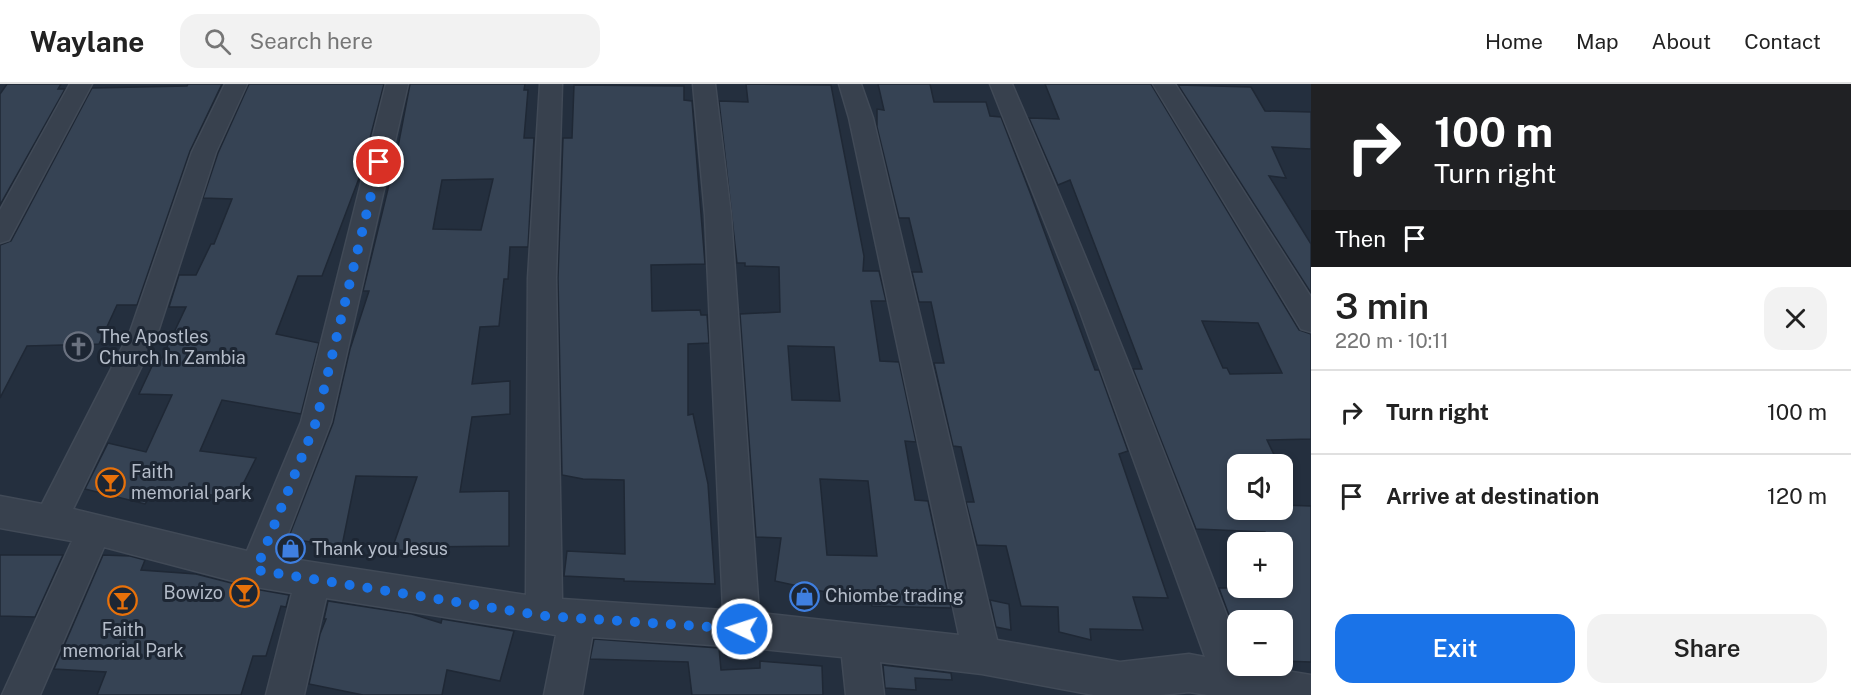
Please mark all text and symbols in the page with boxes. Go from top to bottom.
search box [180,14,600,68]
text: Waylane [30,25,144,58]
icon: search [201,25,234,58]
text: Search here [249,28,373,54]
text: Home [1485,29,1543,54]
text: Map [1576,29,1619,54]
text: About [1652,29,1711,54]
text: Contact [1744,29,1821,54]
text: 100 m [1434,107,1553,156]
icon: right [1335,108,1413,186]
pin [353,136,404,187]
icon: arrive [362,145,395,178]
text: Turn right [1434,157,1557,189]
icon: arrive [1398,222,1431,255]
text: Then [1335,226,1386,252]
text: 3 min [1335,285,1429,327]
button: close [1764,287,1827,350]
place label: The Apostles Church In Zambia [99,326,246,368]
text: 220 m · 10:11 [1335,329,1449,353]
church icon: The Apostles Church In Zambia [62,331,94,363]
icon: right [1335,396,1368,429]
text: Turn right [1386,399,1489,425]
text: 100 m [1767,399,1827,425]
map controls [1227,454,1293,676]
button: sound [1227,454,1293,520]
place label: Faith memorial park [131,461,252,503]
bar icon: Faith memorial park [94,466,126,498]
icon: arrive [1335,480,1368,513]
text: Arrive at destination [1386,483,1599,509]
text: 120 m [1767,483,1827,509]
button: + [1227,532,1293,598]
shop icon: Thank you Jesus [275,533,307,565]
place label: Thank you Jesus [312,538,448,559]
bar icon: Bowizo [228,577,260,609]
shop icon: Chiombe trading [788,580,820,612]
place label: Bowizo [164,582,223,603]
bar icon: Faith memorial Park [107,585,139,617]
place label: Chiombe trading [825,585,964,606]
position arrow [710,597,774,661]
button: − [1227,610,1293,676]
button: Exit [1335,614,1575,683]
button: Share [1587,614,1827,683]
place label: Faith memorial Park [62,619,184,661]

